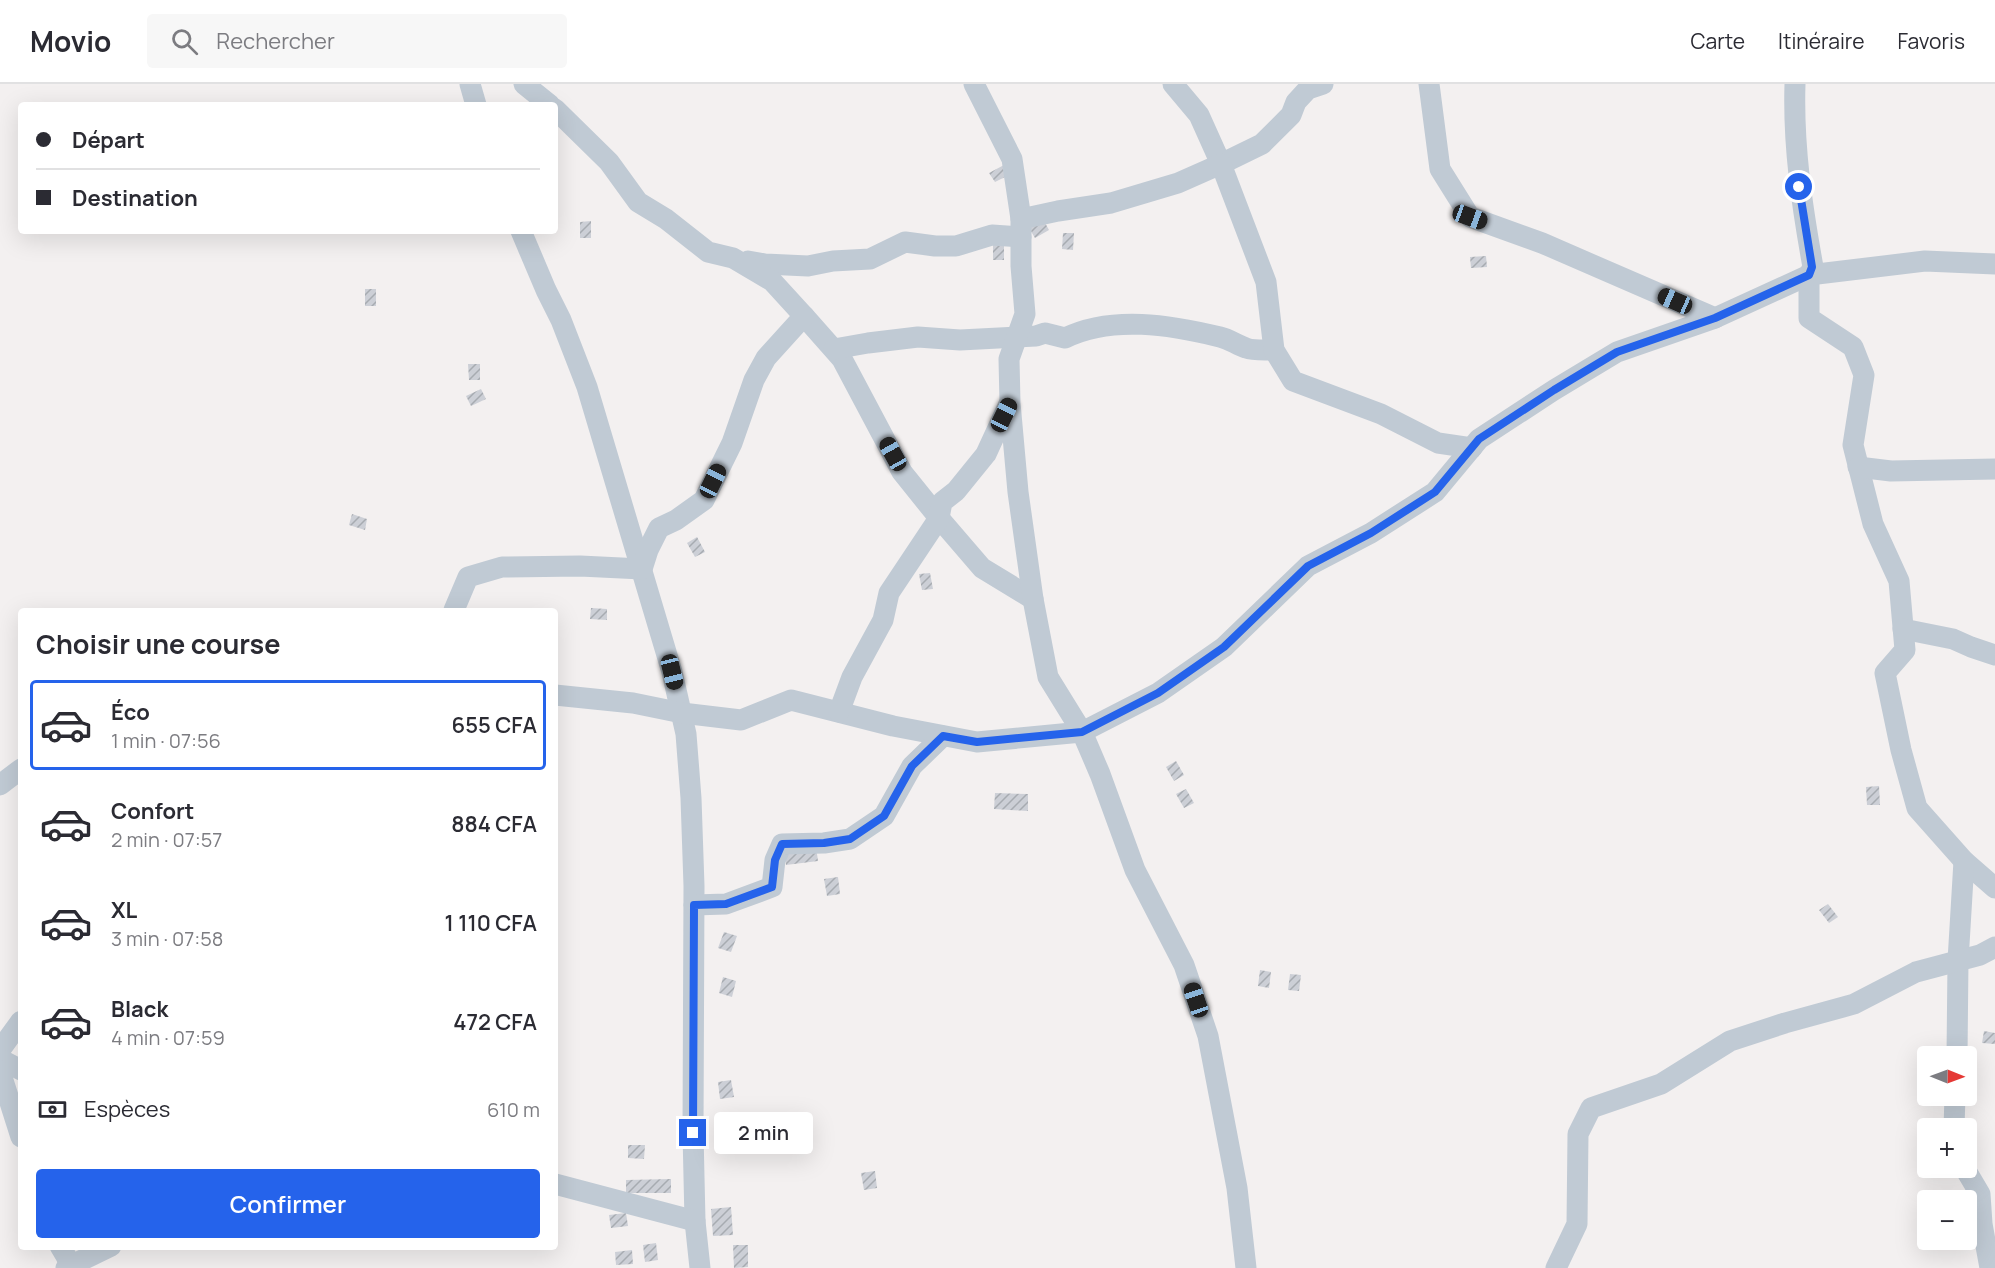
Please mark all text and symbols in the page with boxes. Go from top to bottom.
search box [147,14,567,68]
text: Movio [30,22,111,60]
icon: search [168,25,201,58]
text: Rechercher [216,26,335,56]
text: Carte [1691,27,1745,55]
text: Itinéraire [1778,27,1864,55]
text: Favoris [1897,27,1965,55]
text: Départ [72,125,145,155]
route start [1785,173,1812,200]
text: Destination [72,183,198,213]
car [1450,202,1490,232]
car [1655,285,1695,317]
car [988,395,1020,435]
car [876,434,910,474]
car [697,461,729,501]
text: Choisir une course [36,625,280,662]
car [659,652,685,692]
text: Éco [111,697,150,727]
icon: car [39,698,93,752]
text: 655 CFA [452,710,537,740]
text: 1 min · 07:56 [111,727,221,754]
text: Confort [111,796,194,826]
icon: car [39,797,93,851]
text: 884 CFA [451,809,537,839]
text: 2 min · 07:57 [111,826,222,853]
text: XL [111,895,137,925]
icon: car [39,896,93,950]
text: 1 110 CFA [445,908,537,938]
text: 3 min · 07:58 [111,925,223,952]
car [1182,980,1210,1020]
text: Black [111,994,168,1024]
icon: car [39,995,93,1049]
text: 472 CFA [453,1007,537,1037]
text: 4 min · 07:59 [111,1024,225,1051]
north arrow [1917,1046,1977,1106]
map controls [1917,1046,1977,1250]
icon: cash [36,1093,69,1126]
text: Espèces [84,1094,170,1124]
text: 610 m [487,1096,540,1123]
callout: 2 min [714,1112,813,1154]
button: + [1917,1118,1977,1178]
route end [679,1119,706,1146]
text: 2 min [738,1119,789,1146]
button: Confirmer [36,1169,540,1238]
button: − [1917,1190,1977,1250]

